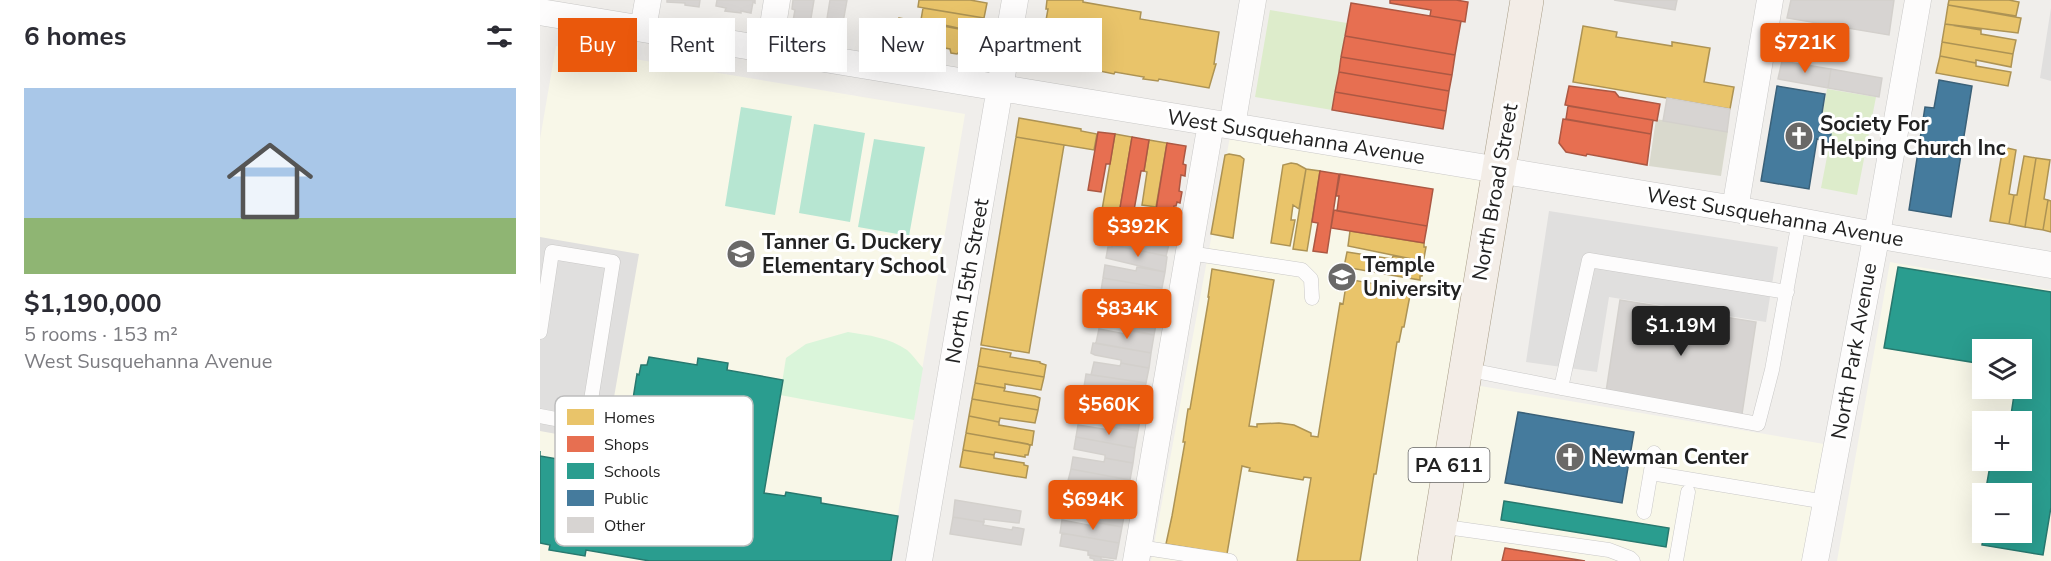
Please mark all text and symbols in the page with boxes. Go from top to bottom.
chip: Buy [558,18,637,72]
chip: Rent [649,18,735,72]
chip: Filters [747,18,847,72]
chip: New [859,18,946,72]
chip: Apartment [958,18,1102,72]
text: 6 homes [24,19,126,54]
icon: filters [483,20,516,53]
pin: $721K [1763,23,1847,74]
text: $721K [1774,29,1836,56]
street label: North Broad Street [1466,101,1524,283]
street label: West Susquehanna Avenue [1165,103,1427,171]
place label: Society For Helping Church Inc [1820,110,2006,162]
church icon: Society For Helping Church Inc [1783,120,1815,152]
icon: home [216,127,324,235]
street label: West Susquehanna Avenue [1644,181,1906,253]
street label: North 15th Street [939,196,995,366]
pin: $392K [1096,207,1180,258]
text: $392K [1107,213,1169,240]
place label: Tanner G. Duckery Elementary School [762,228,946,280]
school or university icon: Tanner G. Duckery Elementary School [725,238,757,270]
place label: Temple University [1363,251,1462,303]
school or university icon: Temple University [1326,261,1358,293]
street label: North Park Avenue [1825,261,1883,441]
text: $1,190,000 [24,286,162,321]
pin: $834K [1085,289,1169,340]
text: $834K [1096,295,1158,322]
pin: $1.19M [1632,306,1730,357]
text: $1.19M [1646,312,1716,339]
text: 5 rooms · 153 m² [24,321,178,348]
map controls [1972,339,2032,543]
button: layers [1972,339,2032,399]
text: West Susquehanna Avenue [24,348,272,375]
pin: $560K [1067,385,1151,436]
text: $560K [1078,391,1140,418]
legend [555,396,753,546]
text: Homes [604,407,655,429]
button: + [1972,411,2032,471]
text: Shops [604,434,649,456]
church icon: Newman Center [1554,441,1586,473]
place label: Newman Center [1591,443,1749,471]
road number: PA 611 [1408,448,1490,482]
text: Schools [604,461,660,483]
pin: $694K [1051,480,1135,531]
button: − [1972,483,2032,543]
text: $694K [1062,486,1124,513]
text: Public [604,488,649,510]
text: Other [604,515,645,537]

